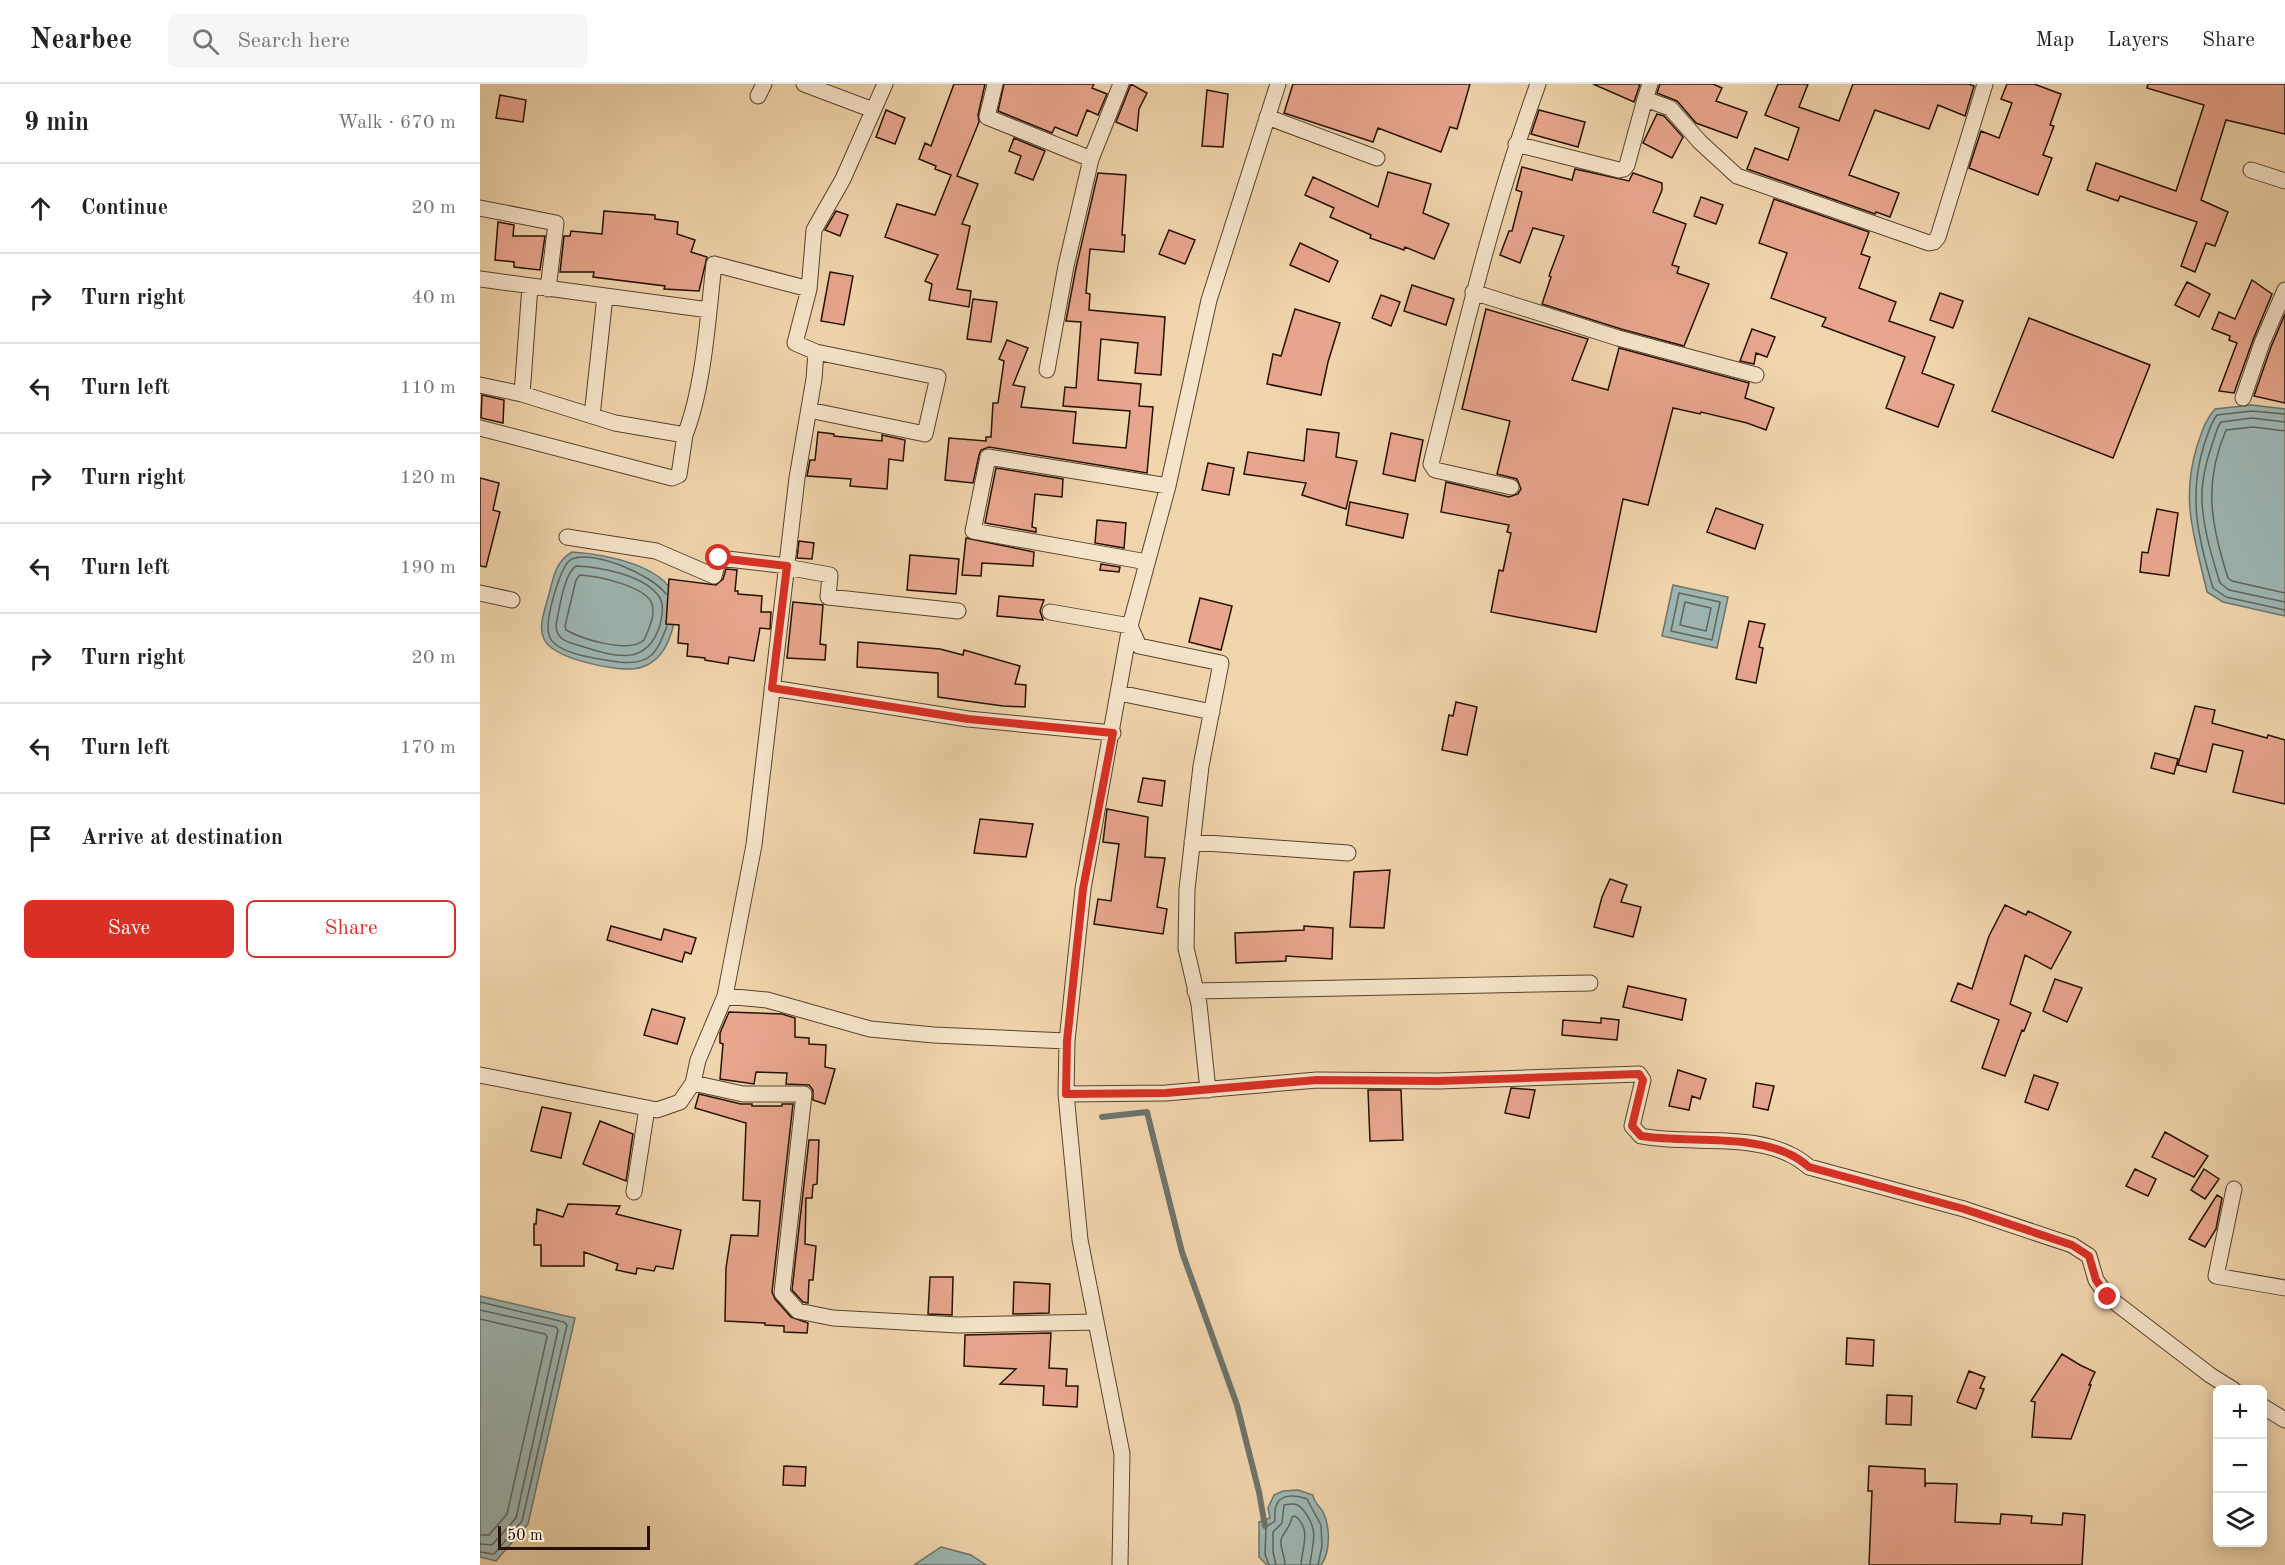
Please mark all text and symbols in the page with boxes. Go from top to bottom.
search box [168,14,588,68]
icon: search [189,25,222,58]
text: Nearbee [30,27,132,55]
text: Search here [237,30,350,52]
text: Map [2035,30,2074,51]
text: Layers [2107,30,2169,51]
text: Share [2202,30,2255,51]
text: 9 min [24,110,89,136]
text: Walk · 670 m [337,113,456,133]
icon: ahead [24,192,57,225]
text: Continue [81,197,168,219]
text: 20 m [411,198,456,218]
icon: right [24,282,57,315]
text: Turn right [81,287,185,309]
text: 40 m [411,288,456,308]
icon: left [24,372,57,405]
text: Turn left [81,377,170,399]
text: 110 m [400,378,456,398]
icon: right [24,462,57,495]
text: Turn right [81,467,185,489]
text: 120 m [400,468,456,488]
route start [705,544,731,570]
icon: left [24,552,57,585]
text: Turn left [81,557,170,579]
text: 190 m [400,558,456,578]
icon: right [24,642,57,675]
text: Turn right [81,647,185,669]
text: 20 m [411,648,456,668]
icon: left [24,732,57,765]
text: Turn left [81,737,170,759]
text: 170 m [400,738,456,758]
icon: arrive [24,822,57,855]
text: Arrive at destination [81,827,283,849]
button: Save [24,900,234,958]
button: Share [246,900,456,958]
route end [2094,1283,2120,1309]
map controls [2213,1385,2267,1547]
button: + [2213,1385,2267,1439]
button: − [2213,1439,2267,1493]
button: layers [2213,1493,2267,1547]
scale bar [498,1523,650,1550]
text: 50 m [507,1528,543,1544]

